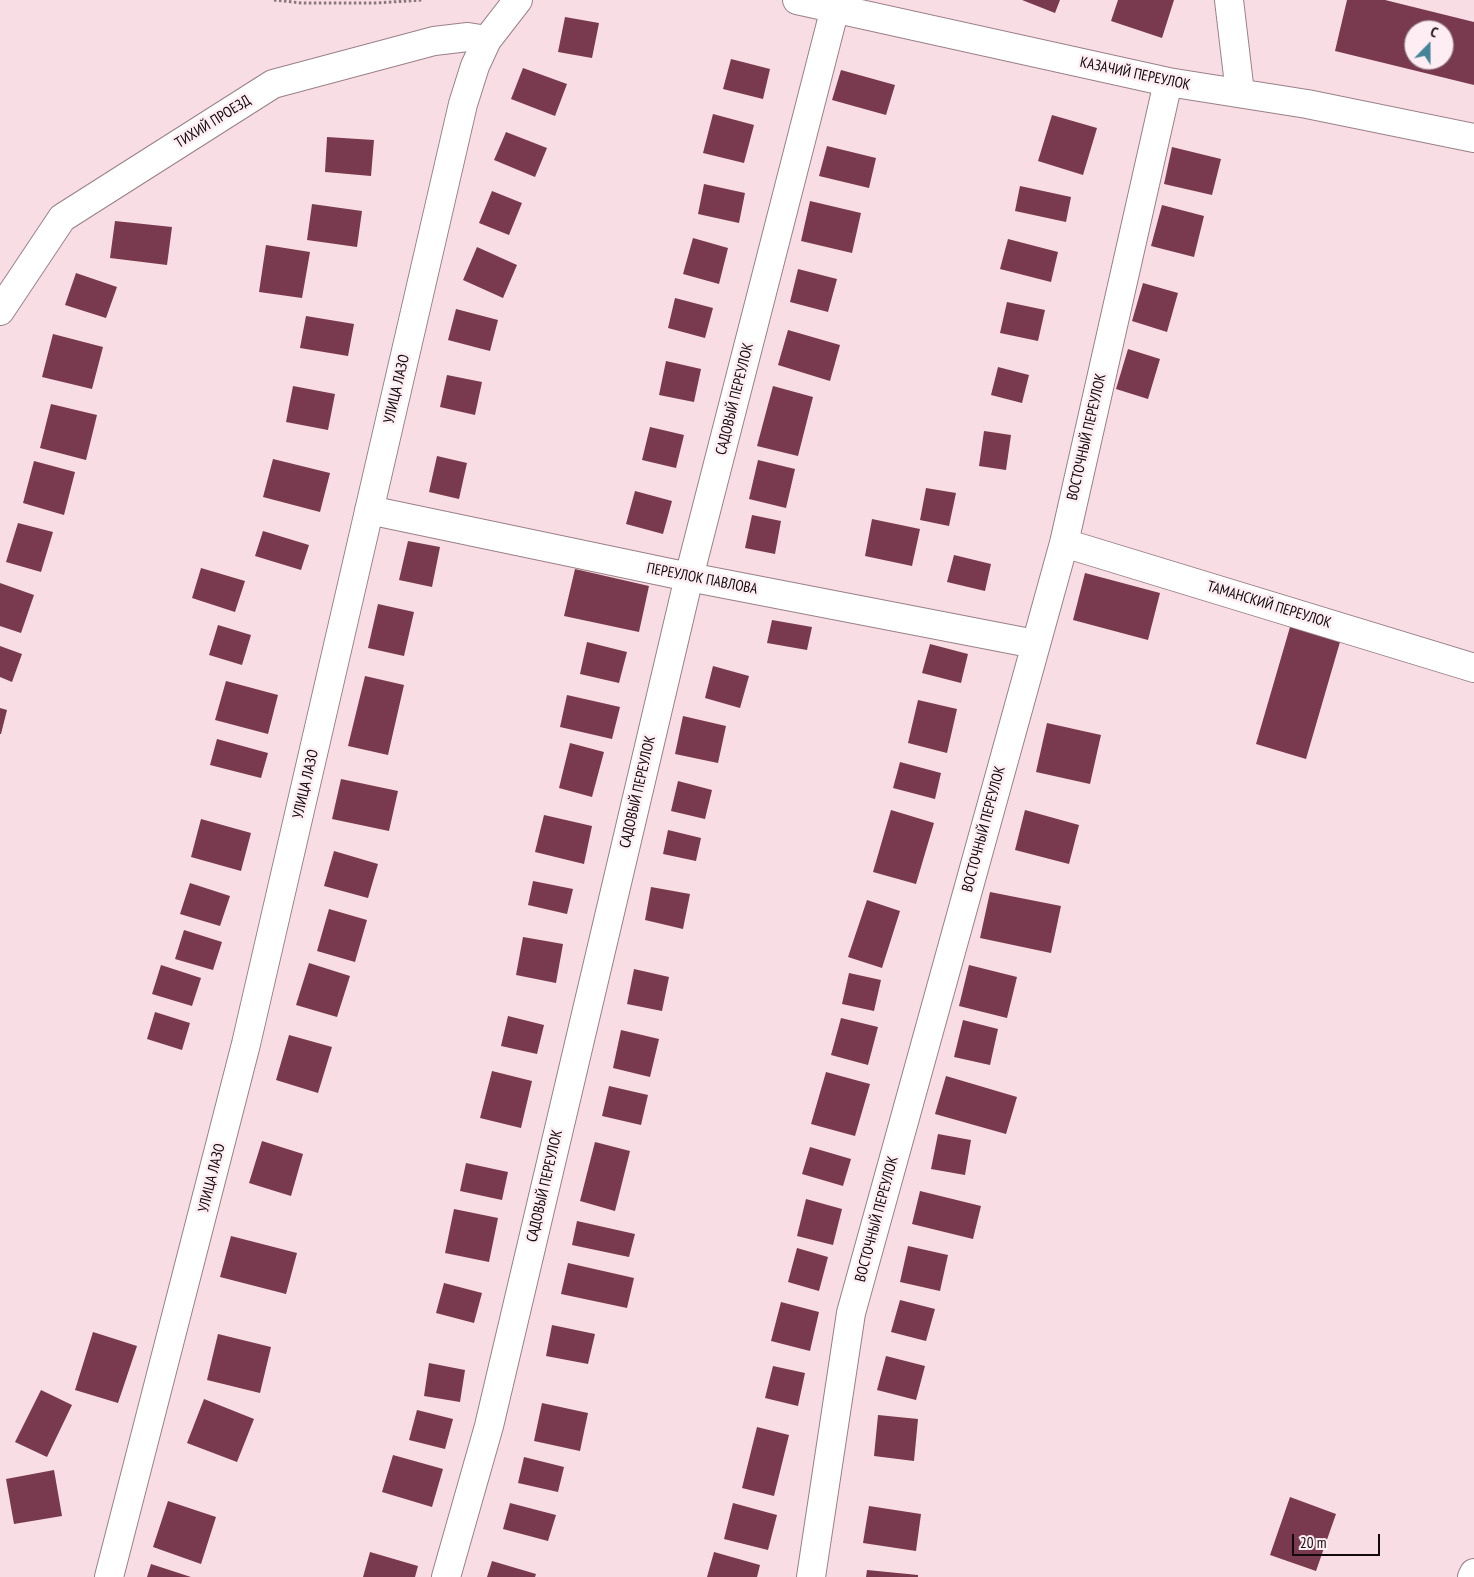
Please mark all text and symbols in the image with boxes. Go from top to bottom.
north arrow [1404,20,1454,70]
text: С [1428,22,1441,42]
street label: КАЗАЧИЙ ПЕРЕУЛОК [1078,54,1192,94]
street label: ТИХИЙ ПРОЕЗД [172,92,254,152]
street label: САДОВЫЙ ПЕРЕУЛОК [712,341,758,457]
street label: УЛИЦА ЛАЗО [380,353,414,425]
street label: ВОСТОЧНЫЙ ПЕРЕУЛОК [1064,372,1110,502]
street label: ПЕРЕУЛОК ПАВЛОВА [645,559,759,599]
street label: ТАМАНСКИЙ ПЕРЕУЛОК [1205,578,1333,632]
street label: САДОВЫЙ ПЕРЕУЛОК [616,734,660,850]
street label: УЛИЦА ЛАЗО [289,748,323,820]
street label: ВОСТОЧНЫЙ ПЕРЕУЛОК [959,764,1009,894]
street label: САДОВЫЙ ПЕРЕУЛОК [523,1128,567,1244]
street label: УЛИЦА ЛАЗО [195,1142,229,1214]
street label: ВОСТОЧНЫЙ ПЕРЕУЛОК [852,1154,902,1284]
scale bar [1294,1524,1382,1556]
text: 20 m [1300,1533,1326,1552]

